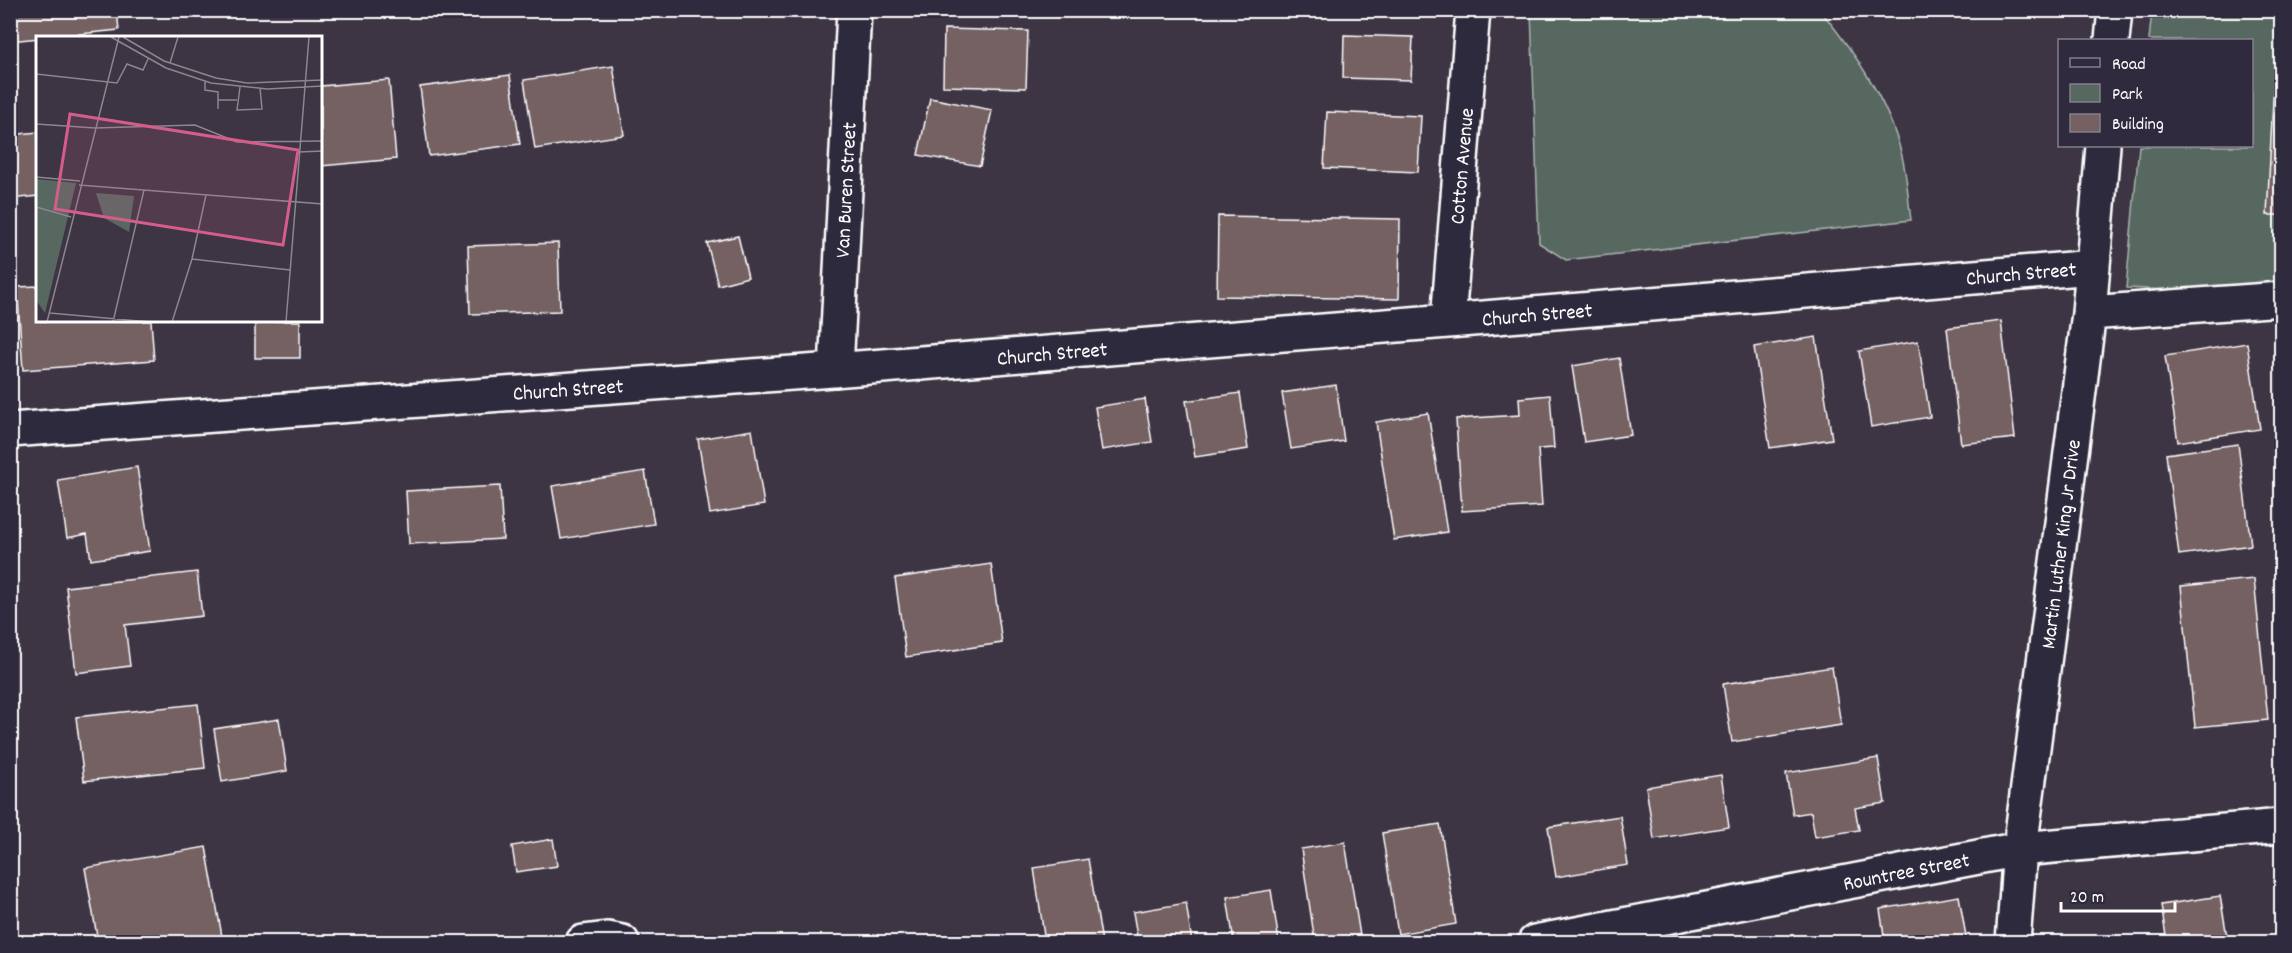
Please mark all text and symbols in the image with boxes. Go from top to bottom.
inset map [36,36,322,322]
legend [2058,39,2253,147]
text: Road [2112,53,2146,78]
text: Park [2112,83,2143,108]
street label: Cotton Avenue [1444,107,1484,226]
text: Building [2112,113,2164,138]
street label: Van Buren Street [829,121,867,259]
street label: Church Street [1965,256,2078,296]
street label: Church Street [1481,297,1594,337]
street label: Church Street [996,336,1109,376]
street label: Church Street [512,373,625,411]
street label: Martin Luther King Jr Drive [2035,438,2091,651]
street label: Rountree Street [1841,847,1973,901]
scale bar [2061,875,2175,913]
text: 20 m [2070,886,2104,911]

